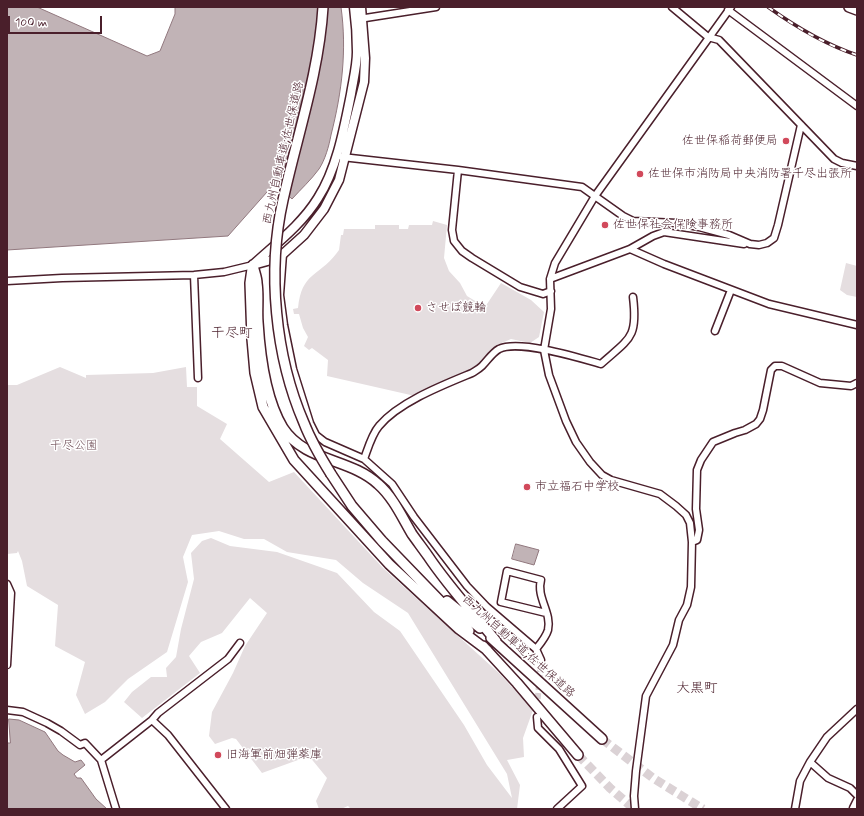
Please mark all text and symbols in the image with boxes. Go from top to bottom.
scale bar [10,8,104,34]
text: 100 m [15,15,47,31]
street label: 西九州自動車道;佐世保道路 [260,80,308,226]
place label: 佐世保稲荷郵便局 [682,134,778,148]
marker: 佐世保稲荷郵便局 [781,136,791,146]
place label: 佐世保市消防局中央消防署千尽出張所 [648,167,852,181]
marker: 佐世保市消防局中央消防署千尽出張所 [635,169,645,179]
place label: 佐世保社会保険事務所 [613,218,733,232]
marker: 佐世保社会保険事務所 [600,220,610,230]
place label: させぼ競輪 [426,301,486,315]
marker: させぼ競輪 [413,303,423,313]
district label: 干尽町 [211,326,253,342]
park label: 干尽公園 [50,439,98,453]
place label: 市立福石中学校 [535,480,619,494]
marker: 市立福石中学校 [522,482,532,492]
street label: 西九州自動車道;佐世保道路 [459,593,577,701]
district label: 大黒町 [676,681,718,697]
place label: 旧海軍前畑弾薬庫 [226,748,322,762]
marker: 旧海軍前畑弾薬庫 [213,750,223,760]

